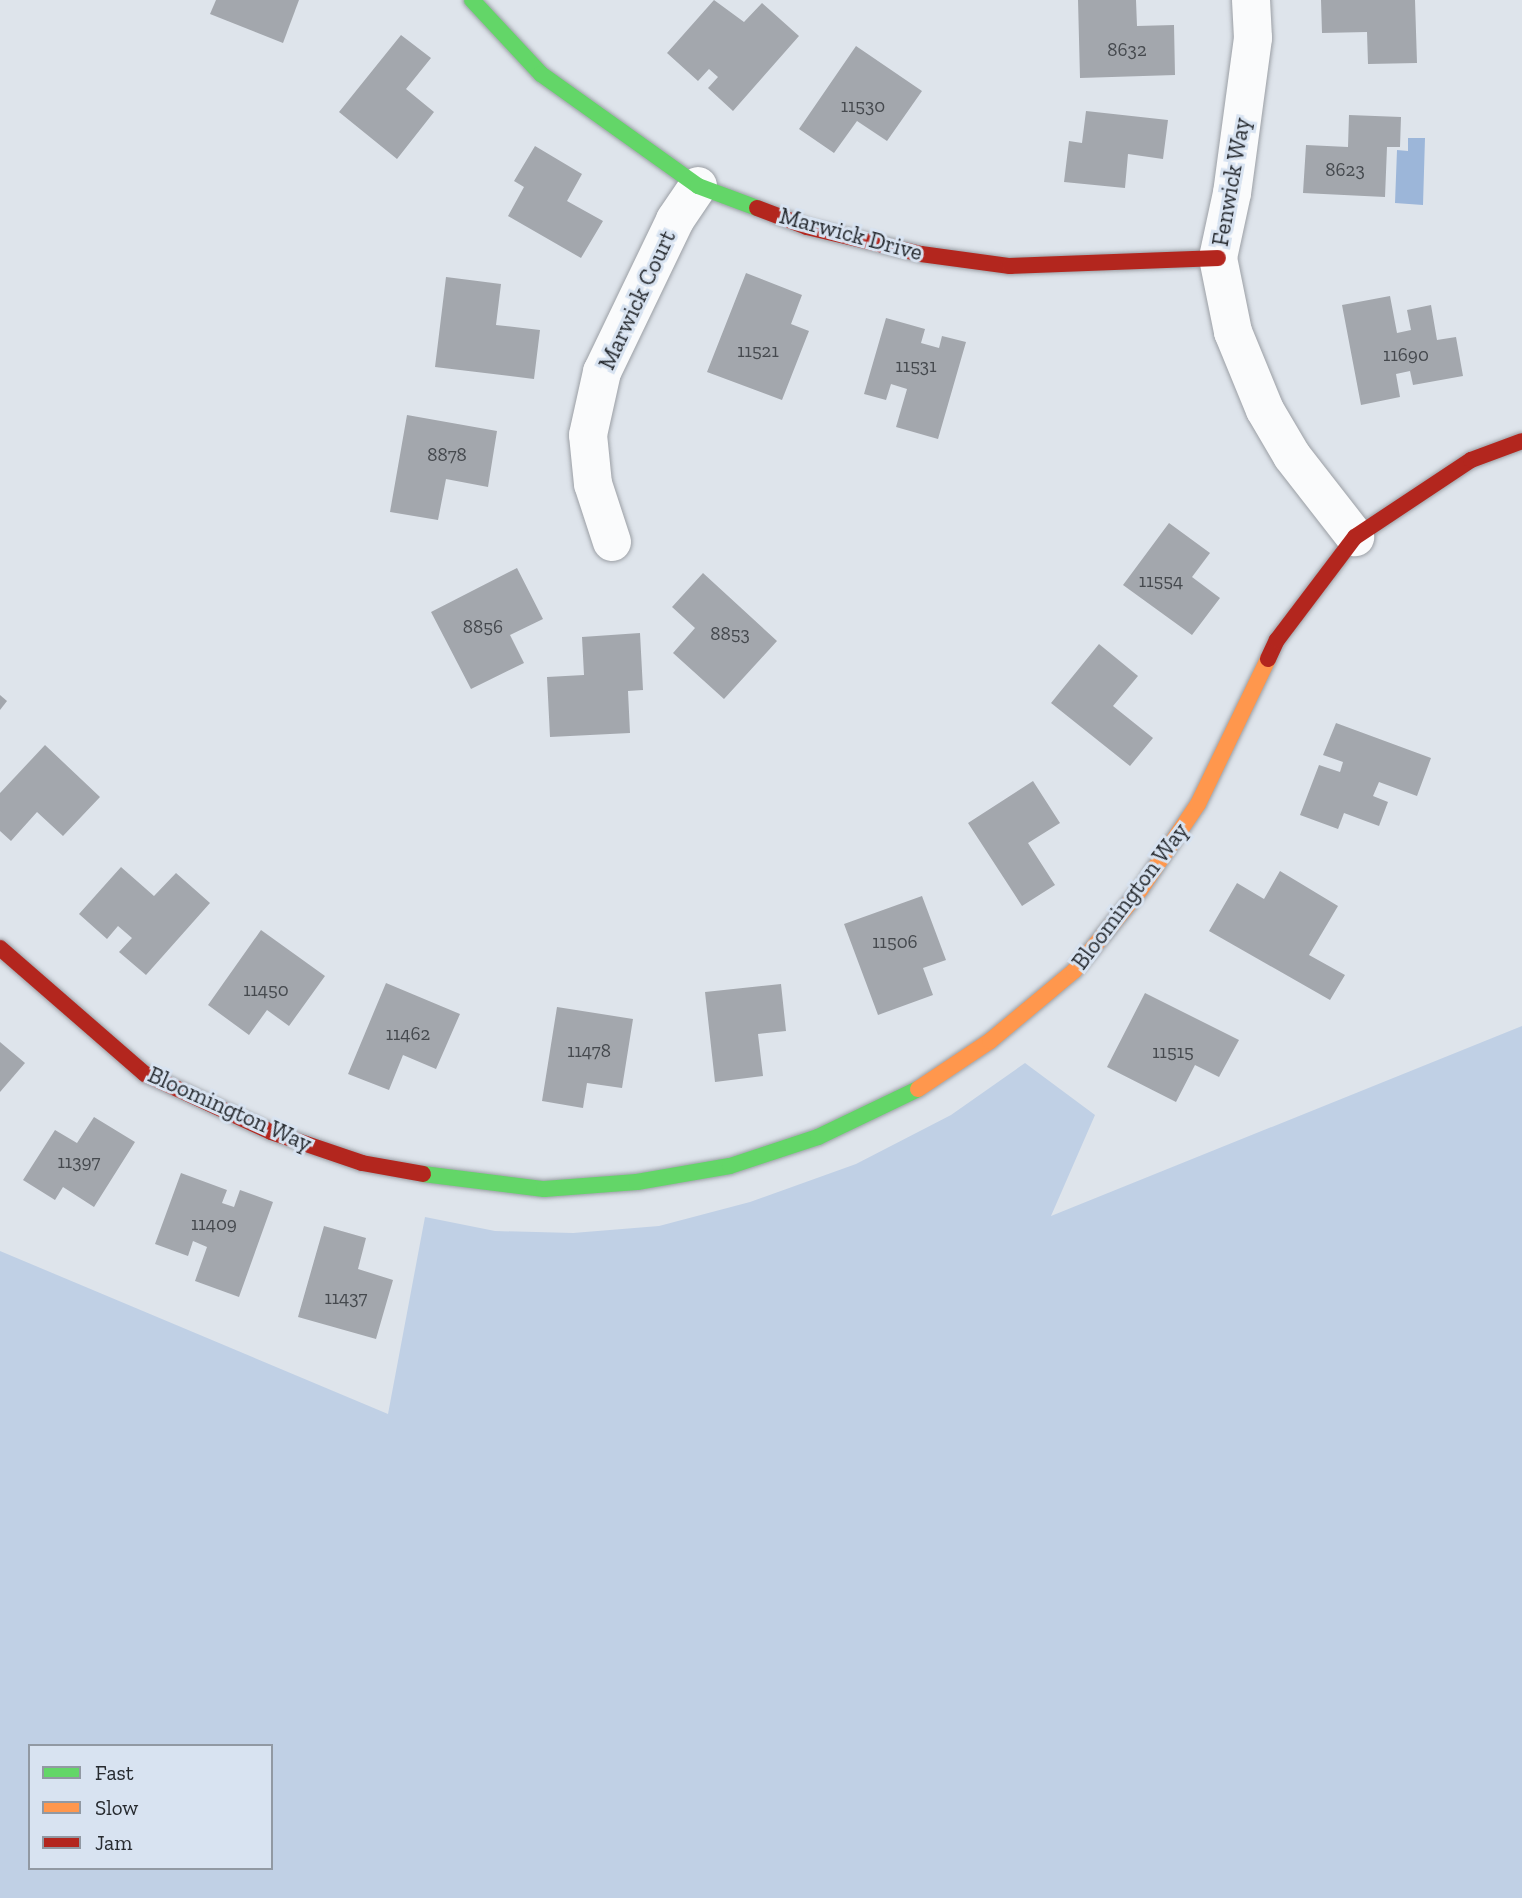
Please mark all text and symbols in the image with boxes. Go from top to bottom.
house number: 8632 [1107,39,1147,61]
house number: 11530 [841,95,885,117]
street label: Fenwick Way [1206,115,1256,249]
house number: 8623 [1325,159,1365,181]
street label: Marwick Drive [777,202,925,266]
street label: Marwick Court [593,226,681,374]
house number: 11521 [737,340,779,362]
house number: 11690 [1383,344,1429,366]
house number: 11531 [896,355,936,377]
house number: 8878 [427,444,467,466]
house number: 11554 [1139,570,1183,592]
house number: 8856 [463,616,503,638]
house number: 8853 [710,623,750,645]
street label: Bloomington Way [1066,817,1194,975]
house number: 11506 [872,931,918,953]
house number: 11450 [243,979,289,1001]
house number: 11462 [386,1023,430,1045]
house number: 11478 [567,1040,611,1062]
house number: 11515 [1152,1041,1194,1063]
street label: Bloomington Way [143,1060,317,1158]
house number: 11397 [58,1151,100,1173]
house number: 11409 [191,1213,237,1235]
house number: 11437 [324,1287,368,1309]
legend [28,1744,273,1870]
text: Fast [95,1760,134,1785]
text: Slow [95,1795,138,1820]
text: Jam [95,1830,132,1855]

